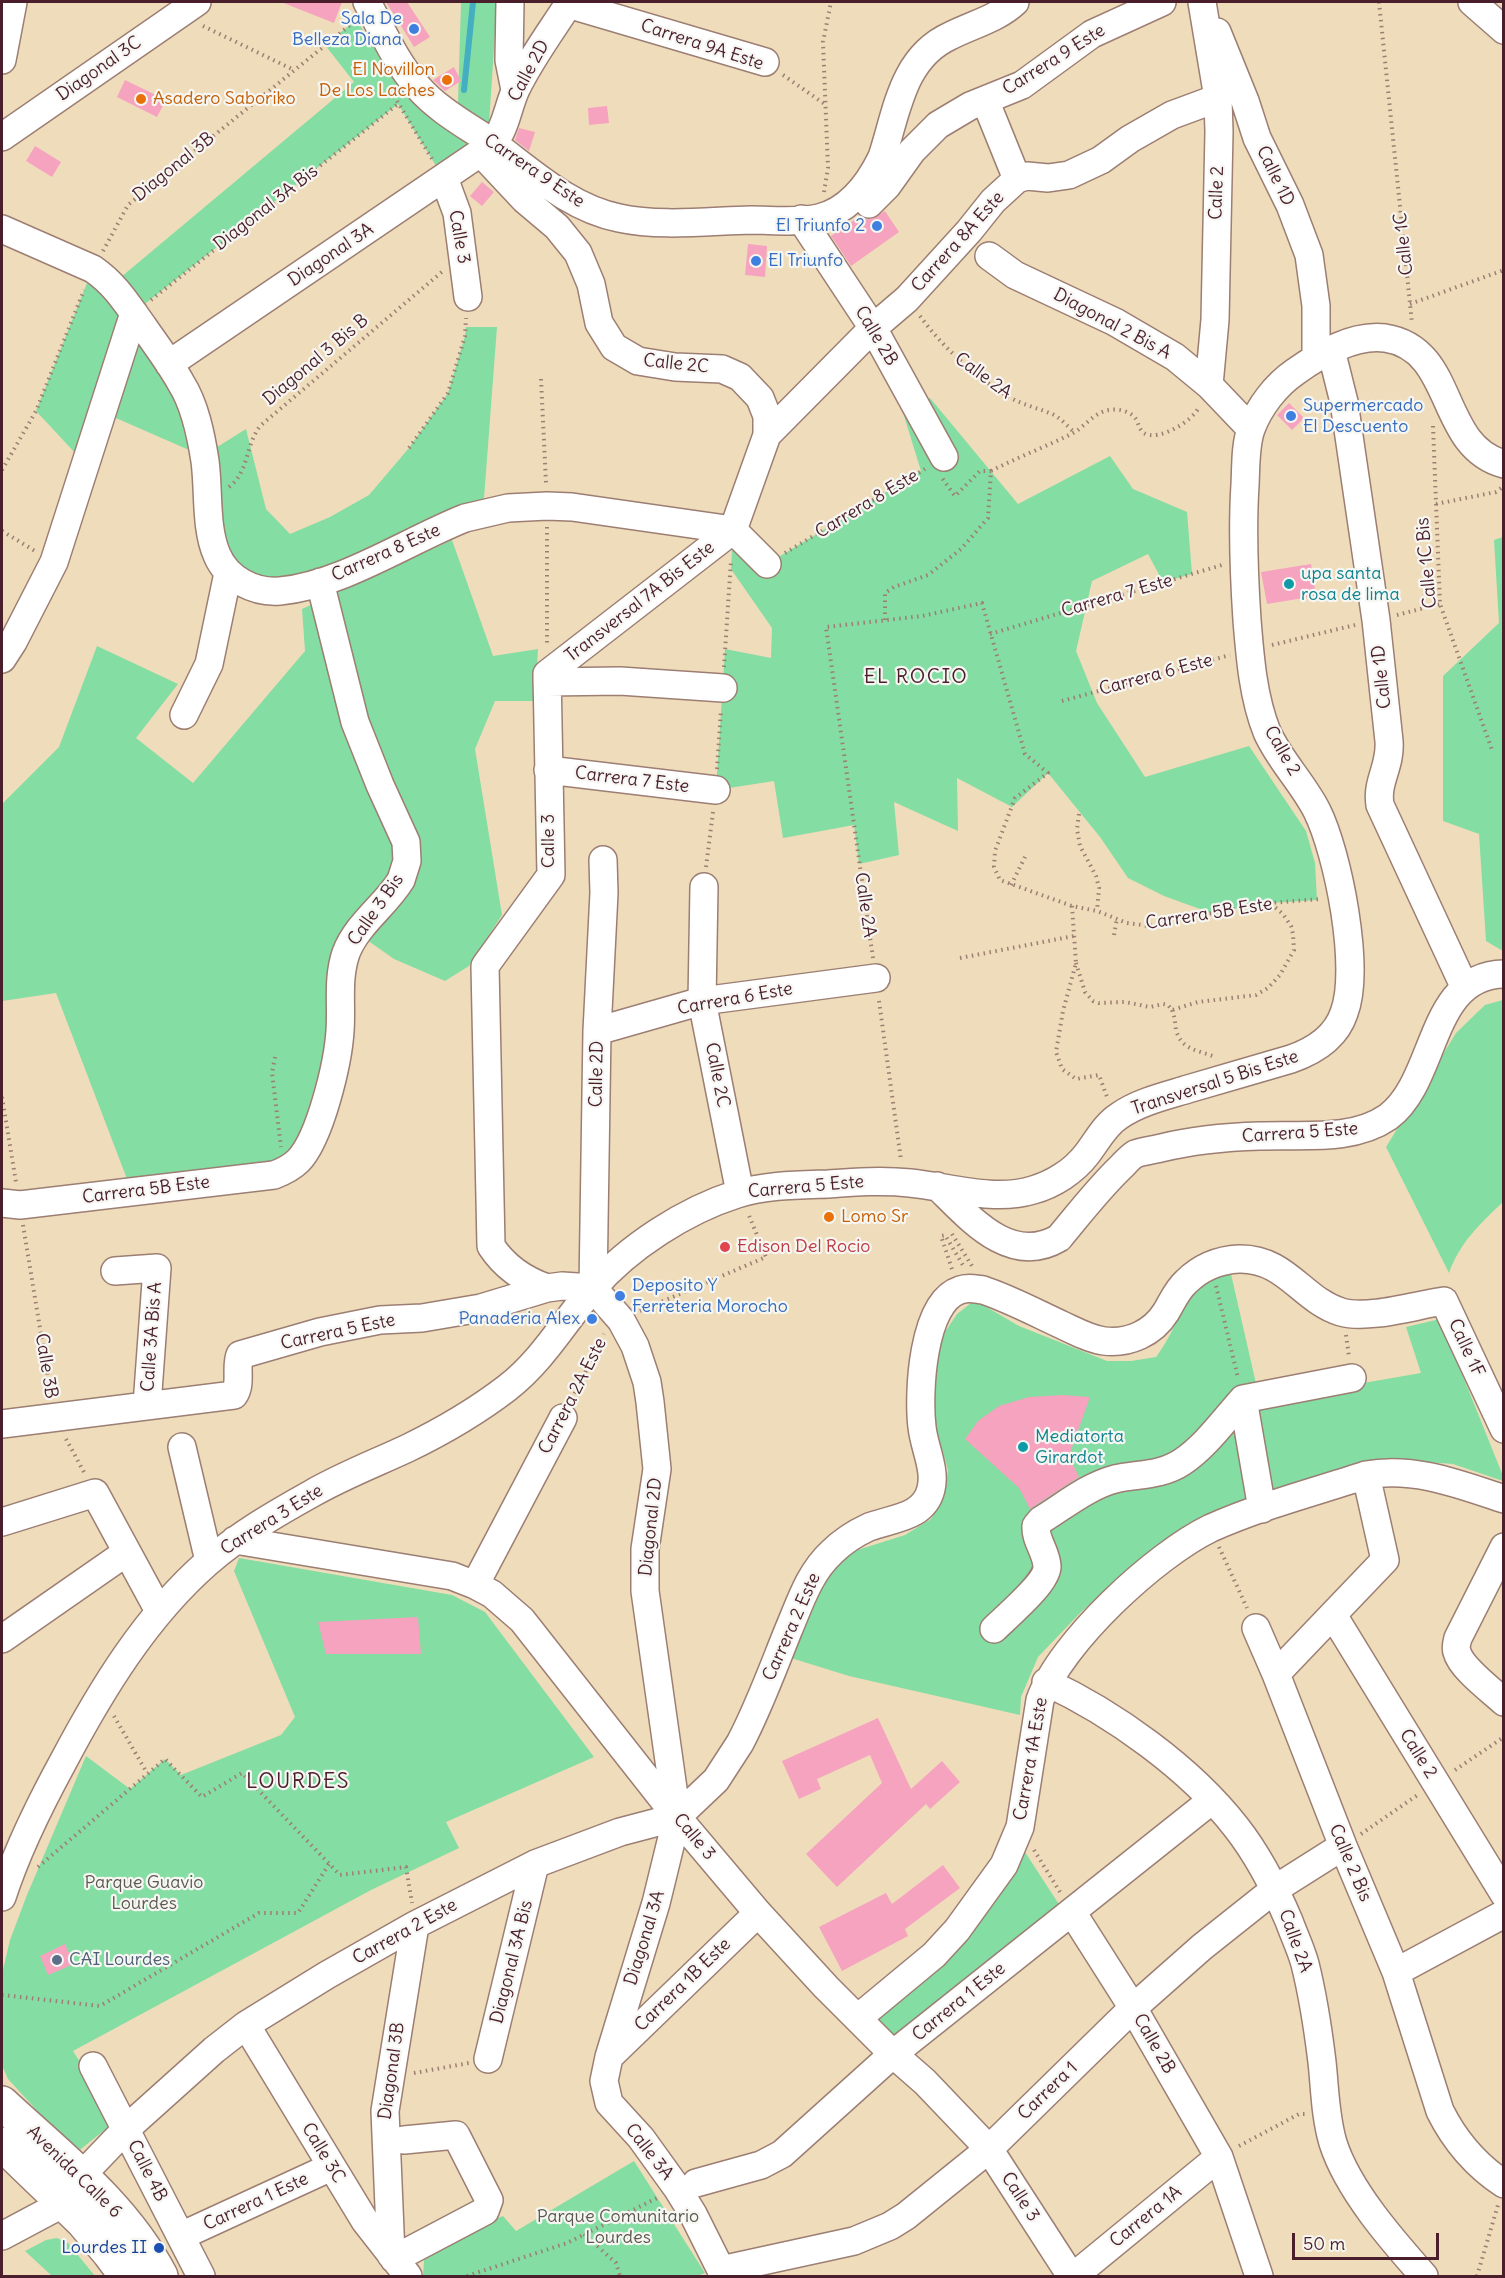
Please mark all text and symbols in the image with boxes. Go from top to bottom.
place label: Sala De Belleza Diana [292,8,402,50]
street label: Carrera 9A Este [638,15,766,75]
street label: Carrera 9 Este [999,20,1109,100]
marker: Sala De Belleza Diana [407,22,421,36]
street label: Diagonal 3C [53,32,145,106]
street label: Calle 2D [504,37,554,105]
place label: El Novillon De Los Laches [319,59,435,101]
marker: El Novillon De Los Laches [440,73,454,87]
place label: Asadero Saboriko [153,88,296,110]
marker: Asadero Saboriko [134,92,148,106]
street label: Diagonal 3B [129,128,219,206]
street label: Carrera 9 Este [480,129,588,213]
street label: Calle 1D [1251,143,1299,209]
street label: Diagonal 3A Bis [210,161,322,255]
street label: Calle 2 [1205,166,1229,220]
street label: Carrera 8A Este [907,187,1009,297]
street label: Calle 3 [444,208,474,266]
street label: Calle 1C [1390,212,1418,276]
place label: El Triunfo 2 [776,215,865,237]
street label: Diagonal 3A [284,219,378,291]
marker: El Triunfo 2 [870,219,884,233]
place label: El Triunfo [768,250,843,272]
marker: El Triunfo [749,254,763,268]
street label: Diagonal 2 Bis A [1049,284,1175,364]
street label: Calle 2B [850,302,902,370]
street label: Diagonal 3 Bis B [259,310,373,410]
street label: Calle 2A [950,348,1016,404]
street label: Calle 2C [642,350,710,378]
place label: Supermercado El Descuento [1303,395,1423,438]
marker: Supermercado El Descuento [1284,409,1298,423]
street label: Carrera 8 Este [811,465,923,543]
street label: Calle 1C Bis [1412,517,1442,609]
street label: Carrera 8 Este [328,519,444,587]
street label: Transversal 7A Bis Este [561,537,719,667]
place label: upa santa rosa de lima [1301,563,1400,606]
street label: Carrera 7 Este [1059,570,1175,622]
marker: upa santa rosa de lima [1282,577,1296,591]
street label: Calle 1D [1368,644,1396,710]
street label: Carrera 6 Este [1097,649,1215,701]
district label: EL ROCIO [864,665,968,689]
street label: Calle 2 [1259,722,1305,780]
street label: Carrera 7 Este [574,762,690,798]
street label: Calle 3 [538,814,560,868]
street label: Calle 3 Bis [343,870,409,950]
street label: Calle 2A [850,871,880,939]
street label: Carrera 5B Este [1144,893,1274,935]
street label: Carrera 6 Este [676,978,794,1020]
street label: Calle 2D [586,1040,608,1108]
street label: Calle 2C [700,1041,734,1109]
street label: Transversal 5 Bis Este [1129,1046,1301,1120]
street label: Carrera 5 Este [1241,1118,1359,1148]
street label: Carrera 5B Este [81,1171,211,1209]
street label: Carrera 5 Este [747,1171,865,1203]
place label: Lomo Sr [841,1206,908,1228]
marker: Lomo Sr [822,1210,836,1224]
place label: Edison Del Rocio [737,1236,870,1258]
marker: Edison Del Rocio [718,1240,732,1254]
place label: Deposito Y Ferreteria Morocho [632,1275,788,1318]
street label: Calle 3A Bis A [137,1281,167,1393]
marker: Deposito Y Ferreteria Morocho [613,1289,627,1303]
place label: Panaderia Alex [458,1308,580,1330]
street label: Carrera 5 Este [279,1309,397,1355]
marker: Panaderia Alex [585,1312,599,1326]
street label: Calle 1F [1443,1316,1489,1380]
street label: Calle 3B [30,1332,62,1400]
street label: Carrera 2A Este [534,1334,612,1458]
place label: Mediatorta Girardot [1035,1426,1124,1468]
marker: Mediatorta Girardot [1016,1440,1030,1454]
street label: Diagonal 2D [635,1477,667,1577]
street label: Carrera 3 Este [217,1480,327,1560]
street label: Carrera 2 Este [759,1570,825,1684]
street label: Carrera 1A Este [1010,1696,1052,1822]
street label: Calle 2 [1395,1725,1441,1783]
district label: LOURDES [246,1769,350,1795]
street label: Calle 3 [668,1809,720,1865]
street label: Calle 2 Bis [1324,1821,1376,1905]
park label: Parque Guavio Lourdes [85,1872,203,1914]
street label: Diagonal 3A [620,1888,670,1988]
street label: Carrera 2 Este [349,1894,461,1970]
street label: Diagonal 3A Bis [486,1898,538,2026]
street label: Calle 2A [1274,1907,1316,1975]
street label: Carrera 1B Este [631,1934,735,2036]
place label: CAI Lourdes [69,1949,170,1971]
marker: CAI Lourdes [50,1953,64,1967]
street label: Carrera 1 Este [908,1958,1010,2046]
street label: Calle 2B [1128,2010,1180,2078]
street label: Diagonal 3B [374,2021,410,2121]
street label: Carrera 1 [1014,2057,1082,2125]
street label: Calle 3C [297,2119,349,2187]
street label: Calle 3A [620,2119,678,2185]
street label: Avenida Calle 6 [22,2121,126,2223]
street label: Calle 4B [122,2137,172,2205]
street label: Carrera 1 Este [200,2168,312,2236]
street label: Calle 3 [996,2168,1044,2226]
street label: Carrera 1A [1106,2181,1186,2253]
park label: Parque Comunitario Lourdes [537,2206,699,2248]
scale bar [1295,2221,1442,2259]
text: 50 m [1303,2232,1345,2255]
place label: Lourdes II [61,2237,147,2259]
marker: Lourdes II [152,2241,166,2255]

